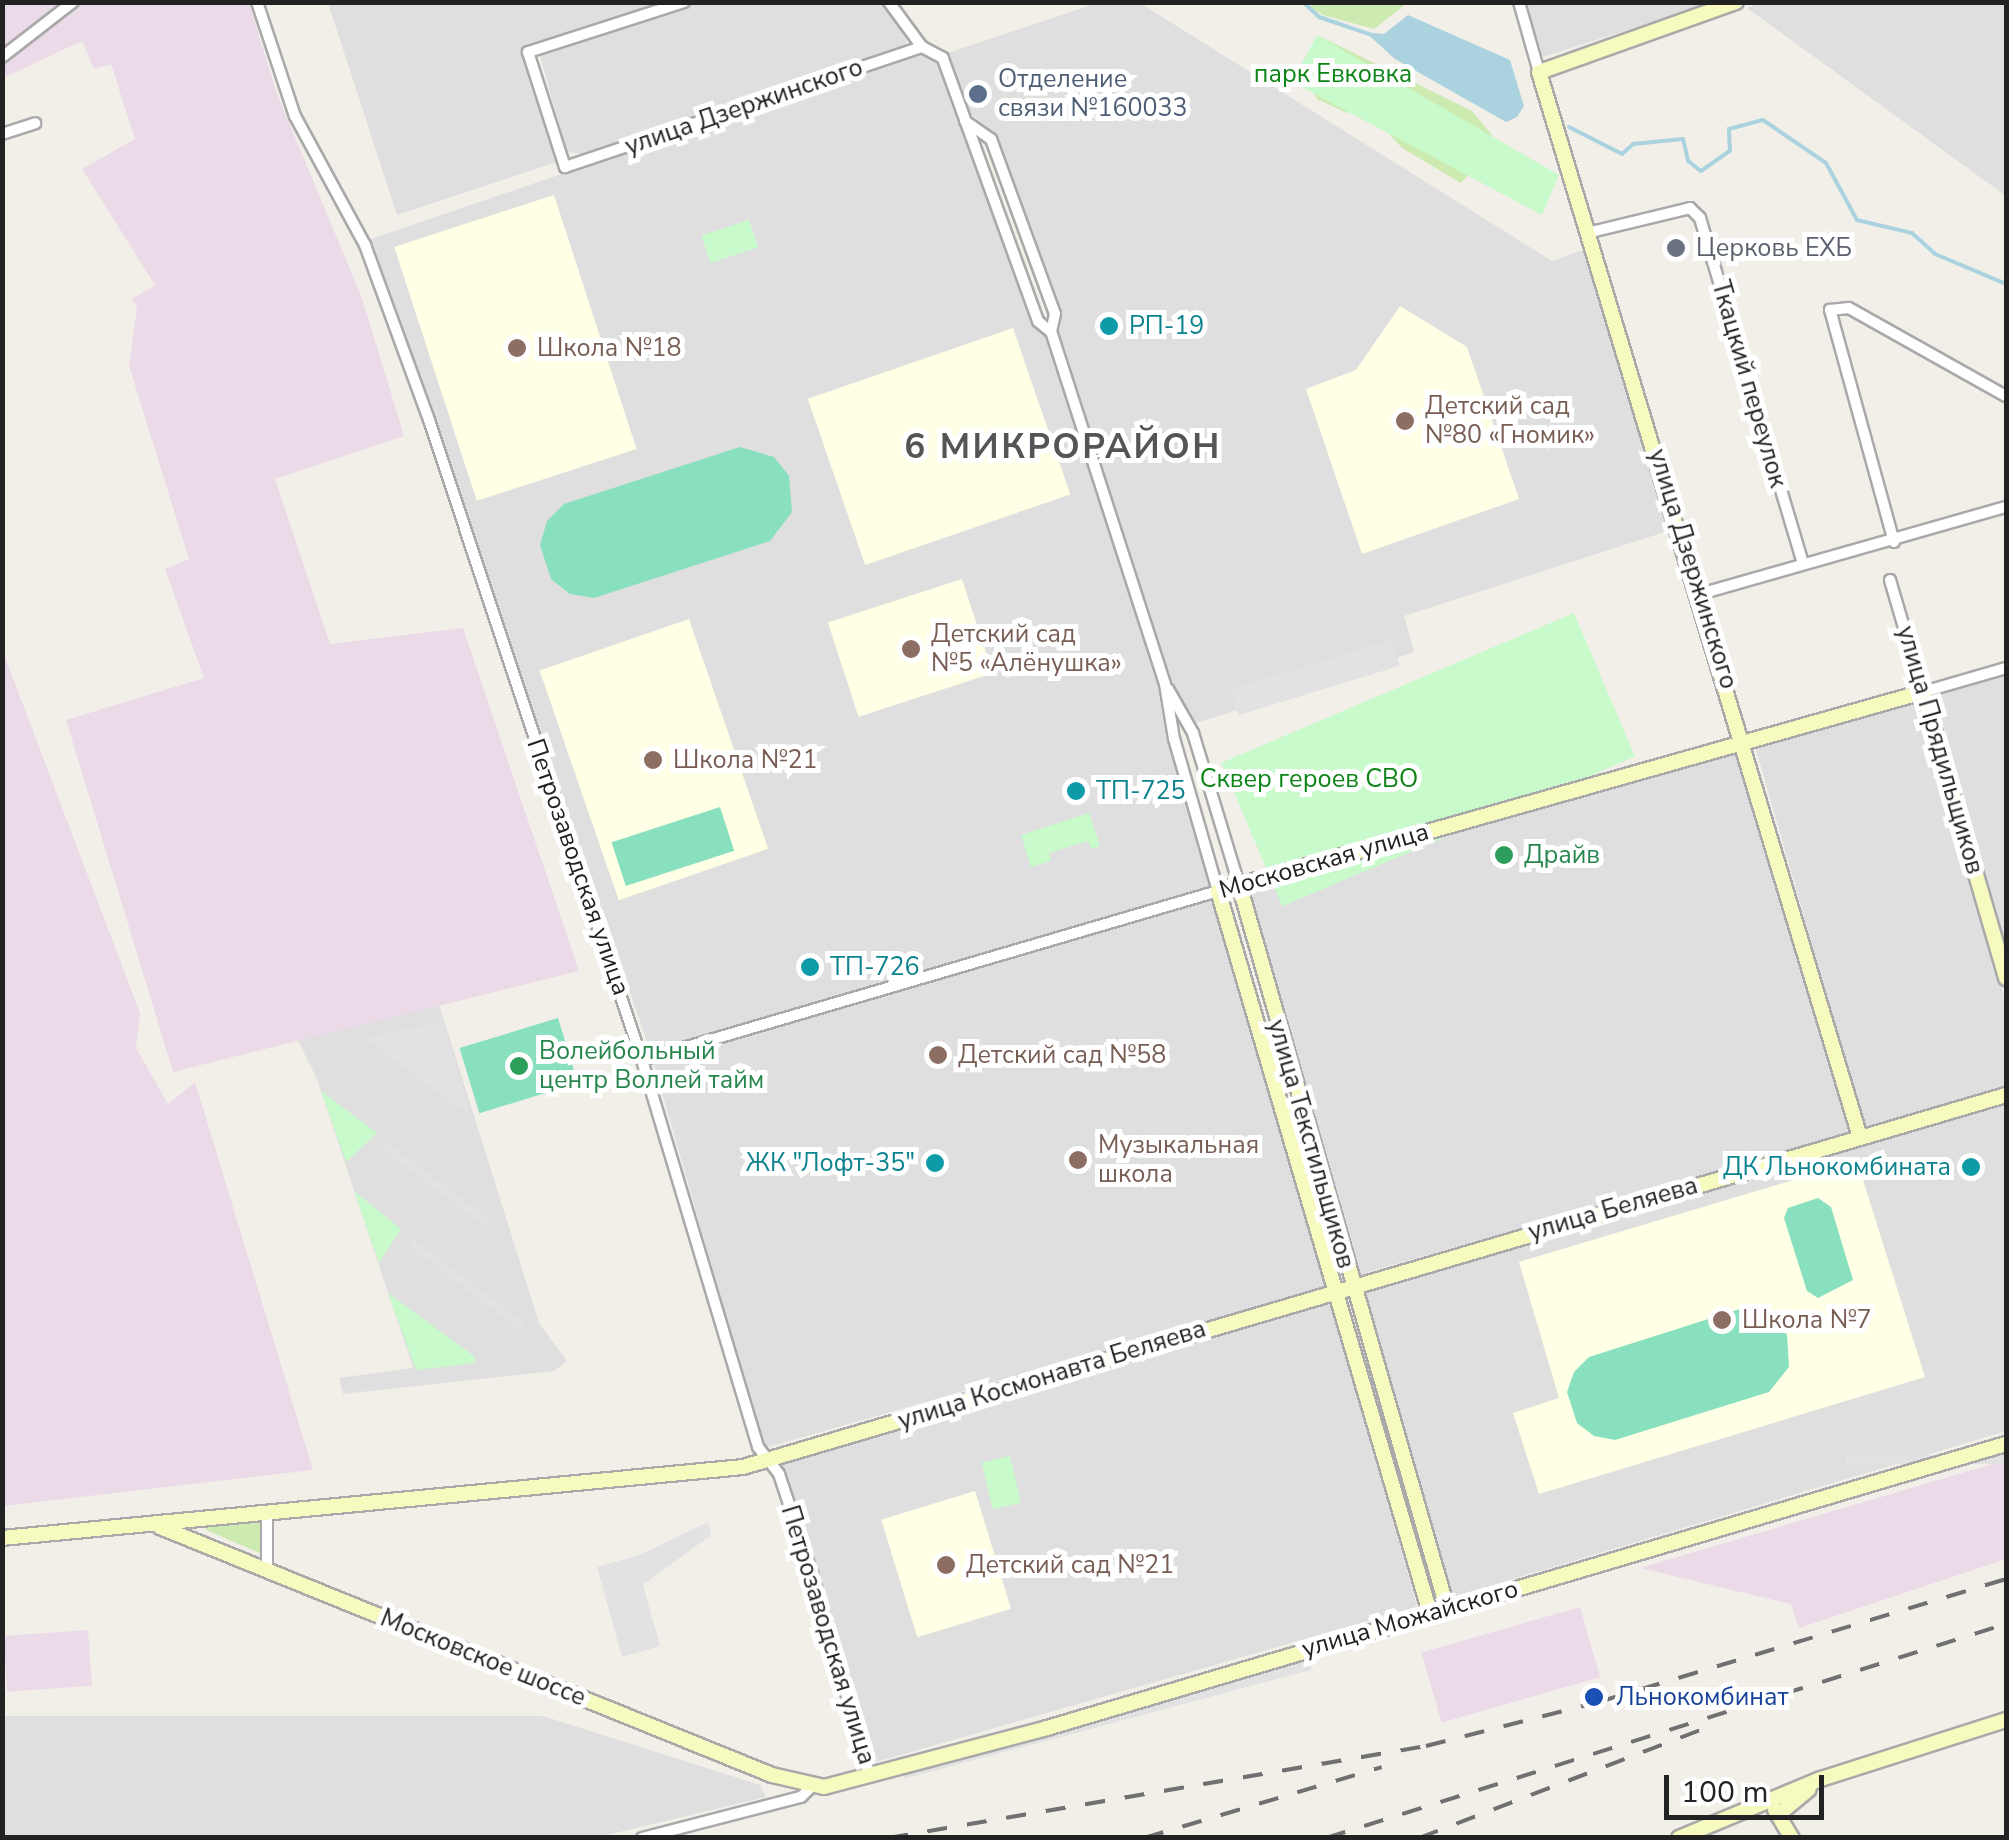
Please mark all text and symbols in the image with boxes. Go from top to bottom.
street label: улица Дзержинского [621,52,867,162]
park label: парк Евковка [1254,59,1412,89]
place label: Отделение связи №160033 [998,65,1187,124]
marker: Отделение связи №160033 [967,83,989,105]
place label: Церковь ЕХБ [1696,233,1852,263]
marker: Церковь ЕХБ [1665,237,1687,259]
street label: Ткацкий переулок [1705,277,1793,491]
place label: РП-19 [1129,311,1204,341]
marker: РП-19 [1098,315,1120,337]
place label: Школа №18 [537,333,682,363]
marker: Школа №18 [506,337,528,359]
place label: Детский сад №80 «Гномик» [1425,392,1595,451]
marker: Детский сад №80 «Гномик» [1394,410,1416,432]
district label: 6 МИКРОРАЙОН [904,426,1222,468]
street label: улица Дзержинского [1642,445,1744,693]
place label: Детский сад №5 «Алёнушка» [931,620,1122,679]
street label: улица Прядильщиков [1890,622,1990,878]
marker: Детский сад №5 «Алёнушка» [900,638,922,660]
street label: Петрозаводская улица [520,735,636,999]
place label: Школа №21 [673,745,818,775]
marker: Школа №21 [642,749,664,771]
park label: Сквер героев СВО [1200,764,1418,794]
place label: ТП-725 [1096,776,1186,806]
marker: ТП-725 [1065,780,1087,802]
street label: Московская улица [1216,817,1432,905]
place label: Драйв [1524,840,1600,870]
marker: Драйв [1493,844,1515,866]
place label: ТП-726 [830,952,920,982]
marker: ТП-726 [799,956,821,978]
street label: улица Текстильщиков [1261,1016,1361,1272]
place label: Волейбольный центр Воллей тайм [539,1037,764,1096]
place label: Детский сад №58 [958,1040,1166,1070]
marker: Детский сад №58 [927,1044,949,1066]
marker: Волейбольный центр Воллей тайм [508,1055,530,1077]
place label: Музыкальная школа [1098,1131,1259,1190]
place label: ЖК "Лофт-35" [746,1148,915,1178]
marker: Музыкальная школа [1067,1149,1089,1171]
marker: ЖК "Лофт-35" [924,1152,946,1174]
place label: ДК Льнокомбината [1723,1152,1951,1182]
marker: ДК Льнокомбината [1960,1156,1982,1178]
street label: улица Беляева [1525,1171,1701,1247]
place label: Школа №7 [1742,1305,1872,1335]
marker: Школа №7 [1711,1309,1733,1331]
street label: улица Космонавта Беляева [894,1314,1210,1436]
street label: Петрозаводская улица [774,1502,882,1768]
place label: Детский сад №21 [966,1550,1174,1580]
marker: Детский сад №21 [935,1554,957,1576]
street label: улица Можайского [1298,1574,1522,1664]
street label: Московское шоссе [376,1603,590,1713]
place label: Льнокомбинат [1616,1682,1789,1712]
marker: Льнокомбинат [1581,1684,1607,1710]
scale bar [1669,1755,1829,1817]
text: 100 m [1681,1772,1768,1813]

